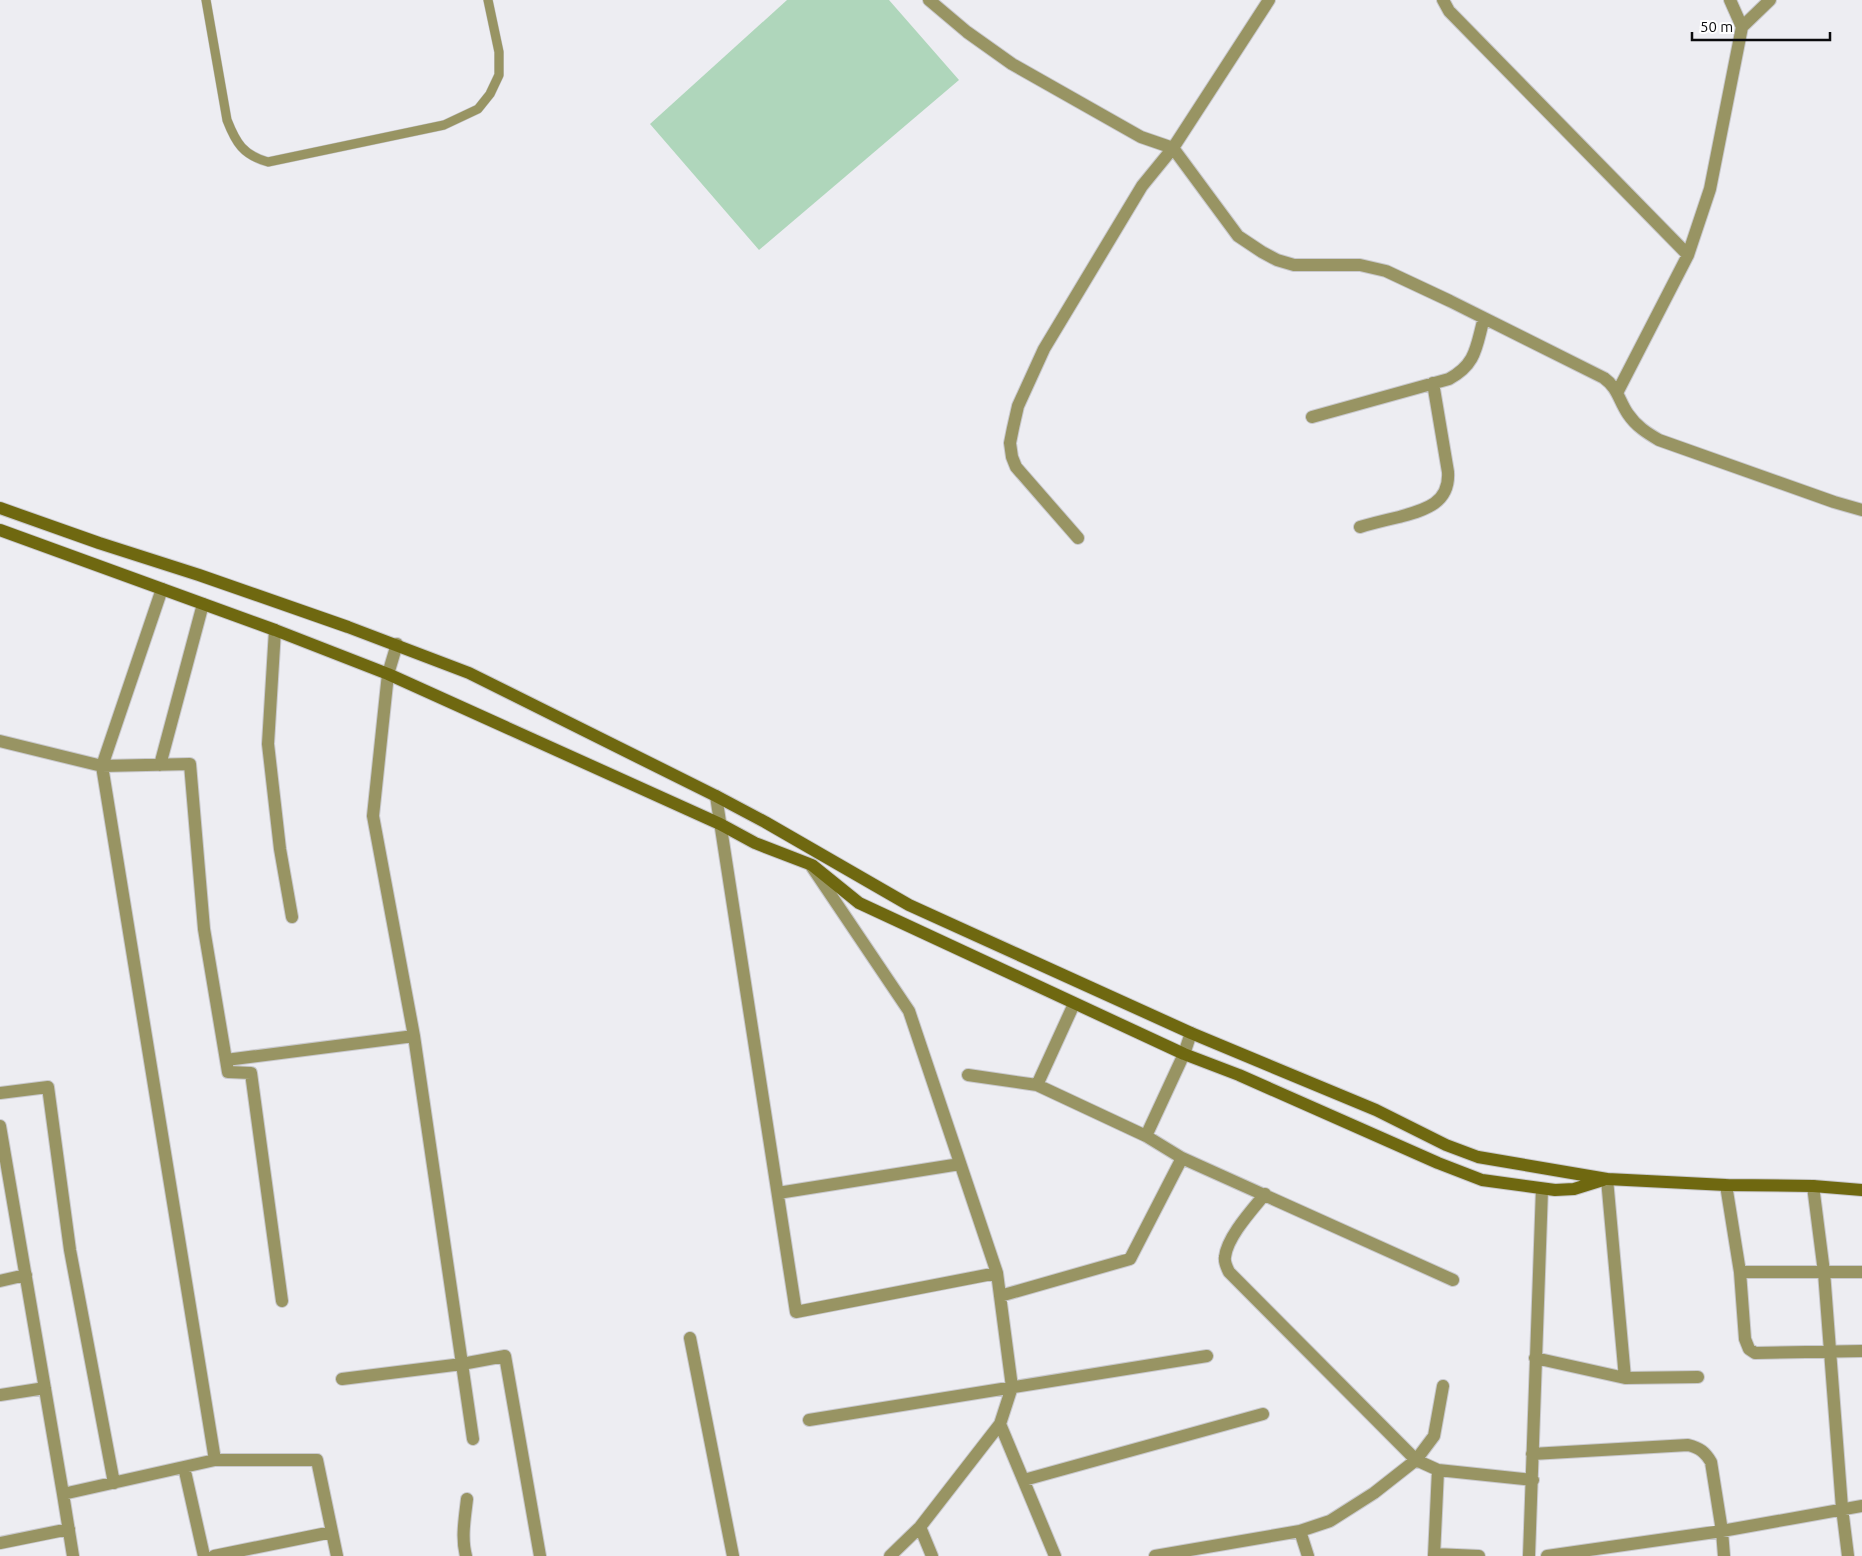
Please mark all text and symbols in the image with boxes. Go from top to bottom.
scale bar [1692,10,1830,42]
text: 50 m [1700,18,1733,35]

